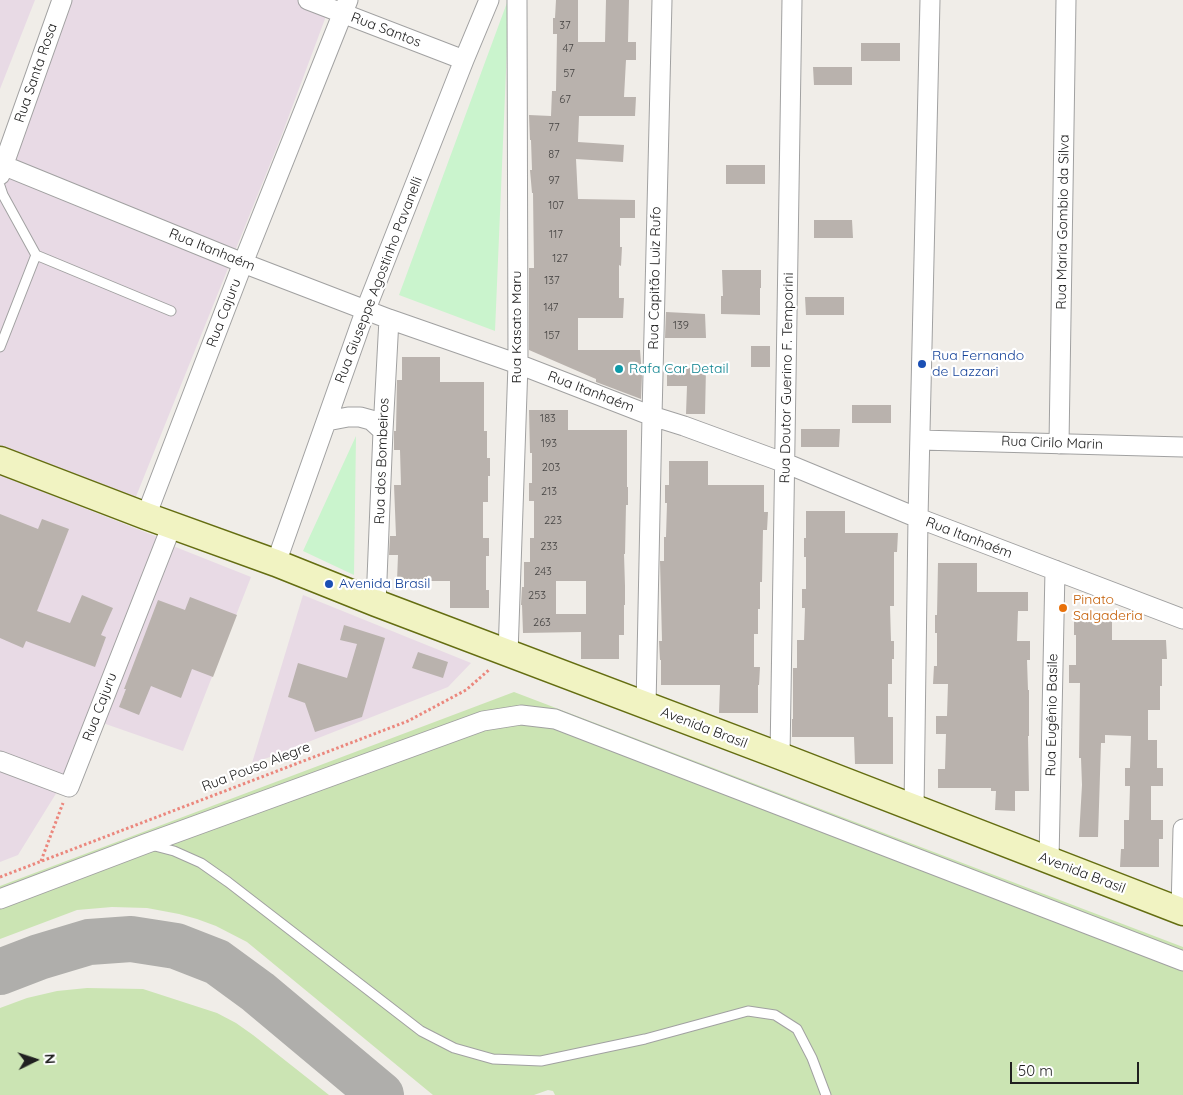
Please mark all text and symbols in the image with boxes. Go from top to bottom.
street label: Rua Santos [349,9,423,51]
house number: 37 [559,19,571,33]
street label: Rua Santa Rosa [11,21,61,125]
house number: 47 [562,42,574,56]
house number: 57 [563,67,575,81]
house number: 67 [559,93,571,107]
house number: 77 [548,121,560,135]
street label: Rua Maria Gombio da Silva [1053,134,1073,310]
house number: 87 [548,148,560,162]
street label: Rua Giuseppe Agostinho Pavanelli [332,174,426,386]
house number: 97 [548,174,560,188]
house number: 107 [548,199,564,213]
street label: Rua Capitão Luiz Rufo [645,206,665,350]
street label: Rua Itanhaém [166,225,258,275]
house number: 117 [549,228,563,242]
house number: 127 [552,252,568,266]
street label: Rua Kasato Maru [509,271,525,383]
street label: Rua Doutor Guerino F. Temporini [777,272,797,484]
house number: 137 [544,274,560,288]
street label: Rua Cajuru [203,276,245,350]
house number: 147 [543,301,559,315]
house number: 139 [673,319,689,333]
house number: 157 [544,329,560,343]
place label: Rua Fernando de Lazzari [932,348,1024,381]
marker: Rua Fernando de Lazzari [916,358,928,370]
place label: Rafa Car Detail [629,361,729,377]
marker: Rafa Car Detail [613,363,625,375]
street label: Rua Itanhaém [545,368,637,416]
street label: Rua dos Bombeiros [371,397,393,525]
house number: 183 [540,412,556,426]
street label: Rua Cirilo Marin [1001,433,1103,453]
house number: 193 [541,437,557,451]
house number: 203 [542,461,560,475]
house number: 213 [541,485,557,499]
house number: 223 [544,514,562,528]
street label: Rua Itanhaém [923,514,1015,562]
house number: 233 [540,540,558,554]
house number: 243 [534,565,552,579]
place label: Avenida Brasil [339,576,430,592]
marker: Avenida Brasil [323,578,335,590]
house number: 253 [528,589,546,603]
place label: Pinato Salgaderia [1073,592,1143,624]
marker: Pinato Salgaderia [1057,602,1069,614]
house number: 263 [533,616,551,630]
street label: Rua Eugênio Basile [1043,653,1061,777]
street label: Rua Cajuru [79,670,121,744]
street label: Avenida Brasil [658,704,750,752]
street label: Rua Pouso Alegre [199,739,313,795]
street label: Avenida Brasil [1036,849,1128,897]
north arrow [10,1035,60,1085]
scale bar [1013,1052,1142,1084]
text: N [41,1053,59,1065]
text: 50 m [1018,1061,1053,1080]

